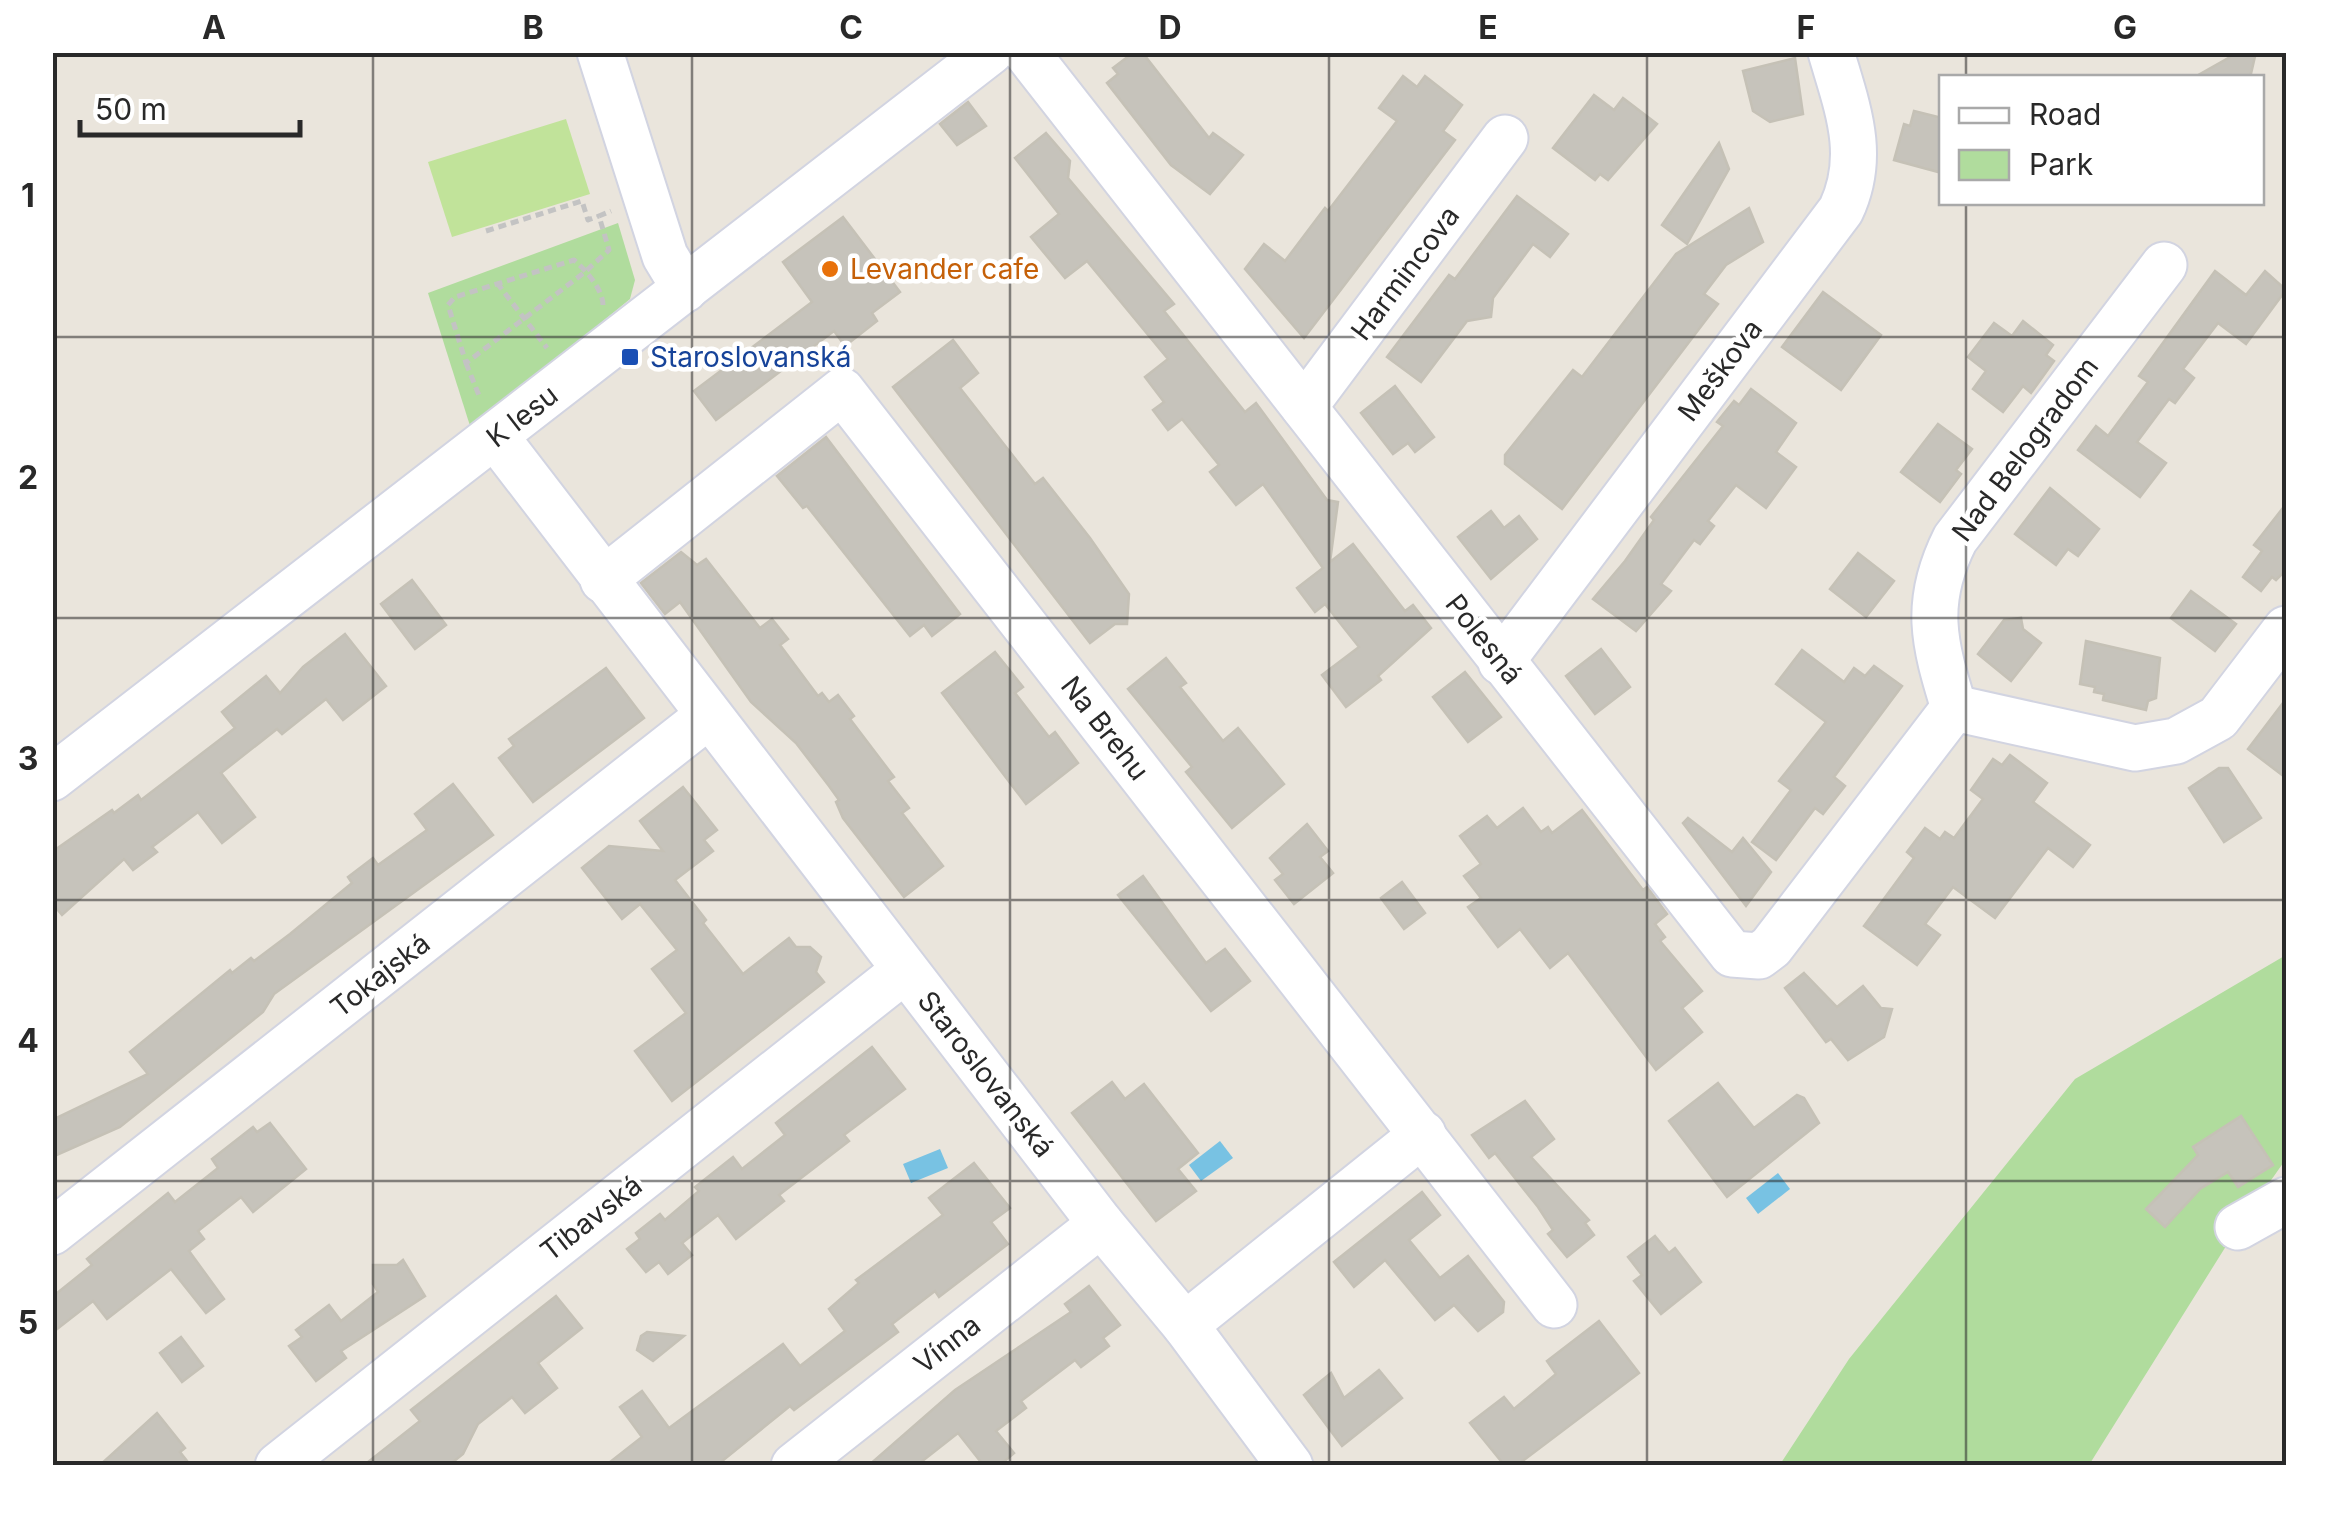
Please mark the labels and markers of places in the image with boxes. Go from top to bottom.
place label: Levander cafe [850,252,1039,286]
marker: Levander cafe [819,258,841,280]
place label: Staroslovanská [650,340,851,374]
marker: Staroslovanská [619,346,641,368]

